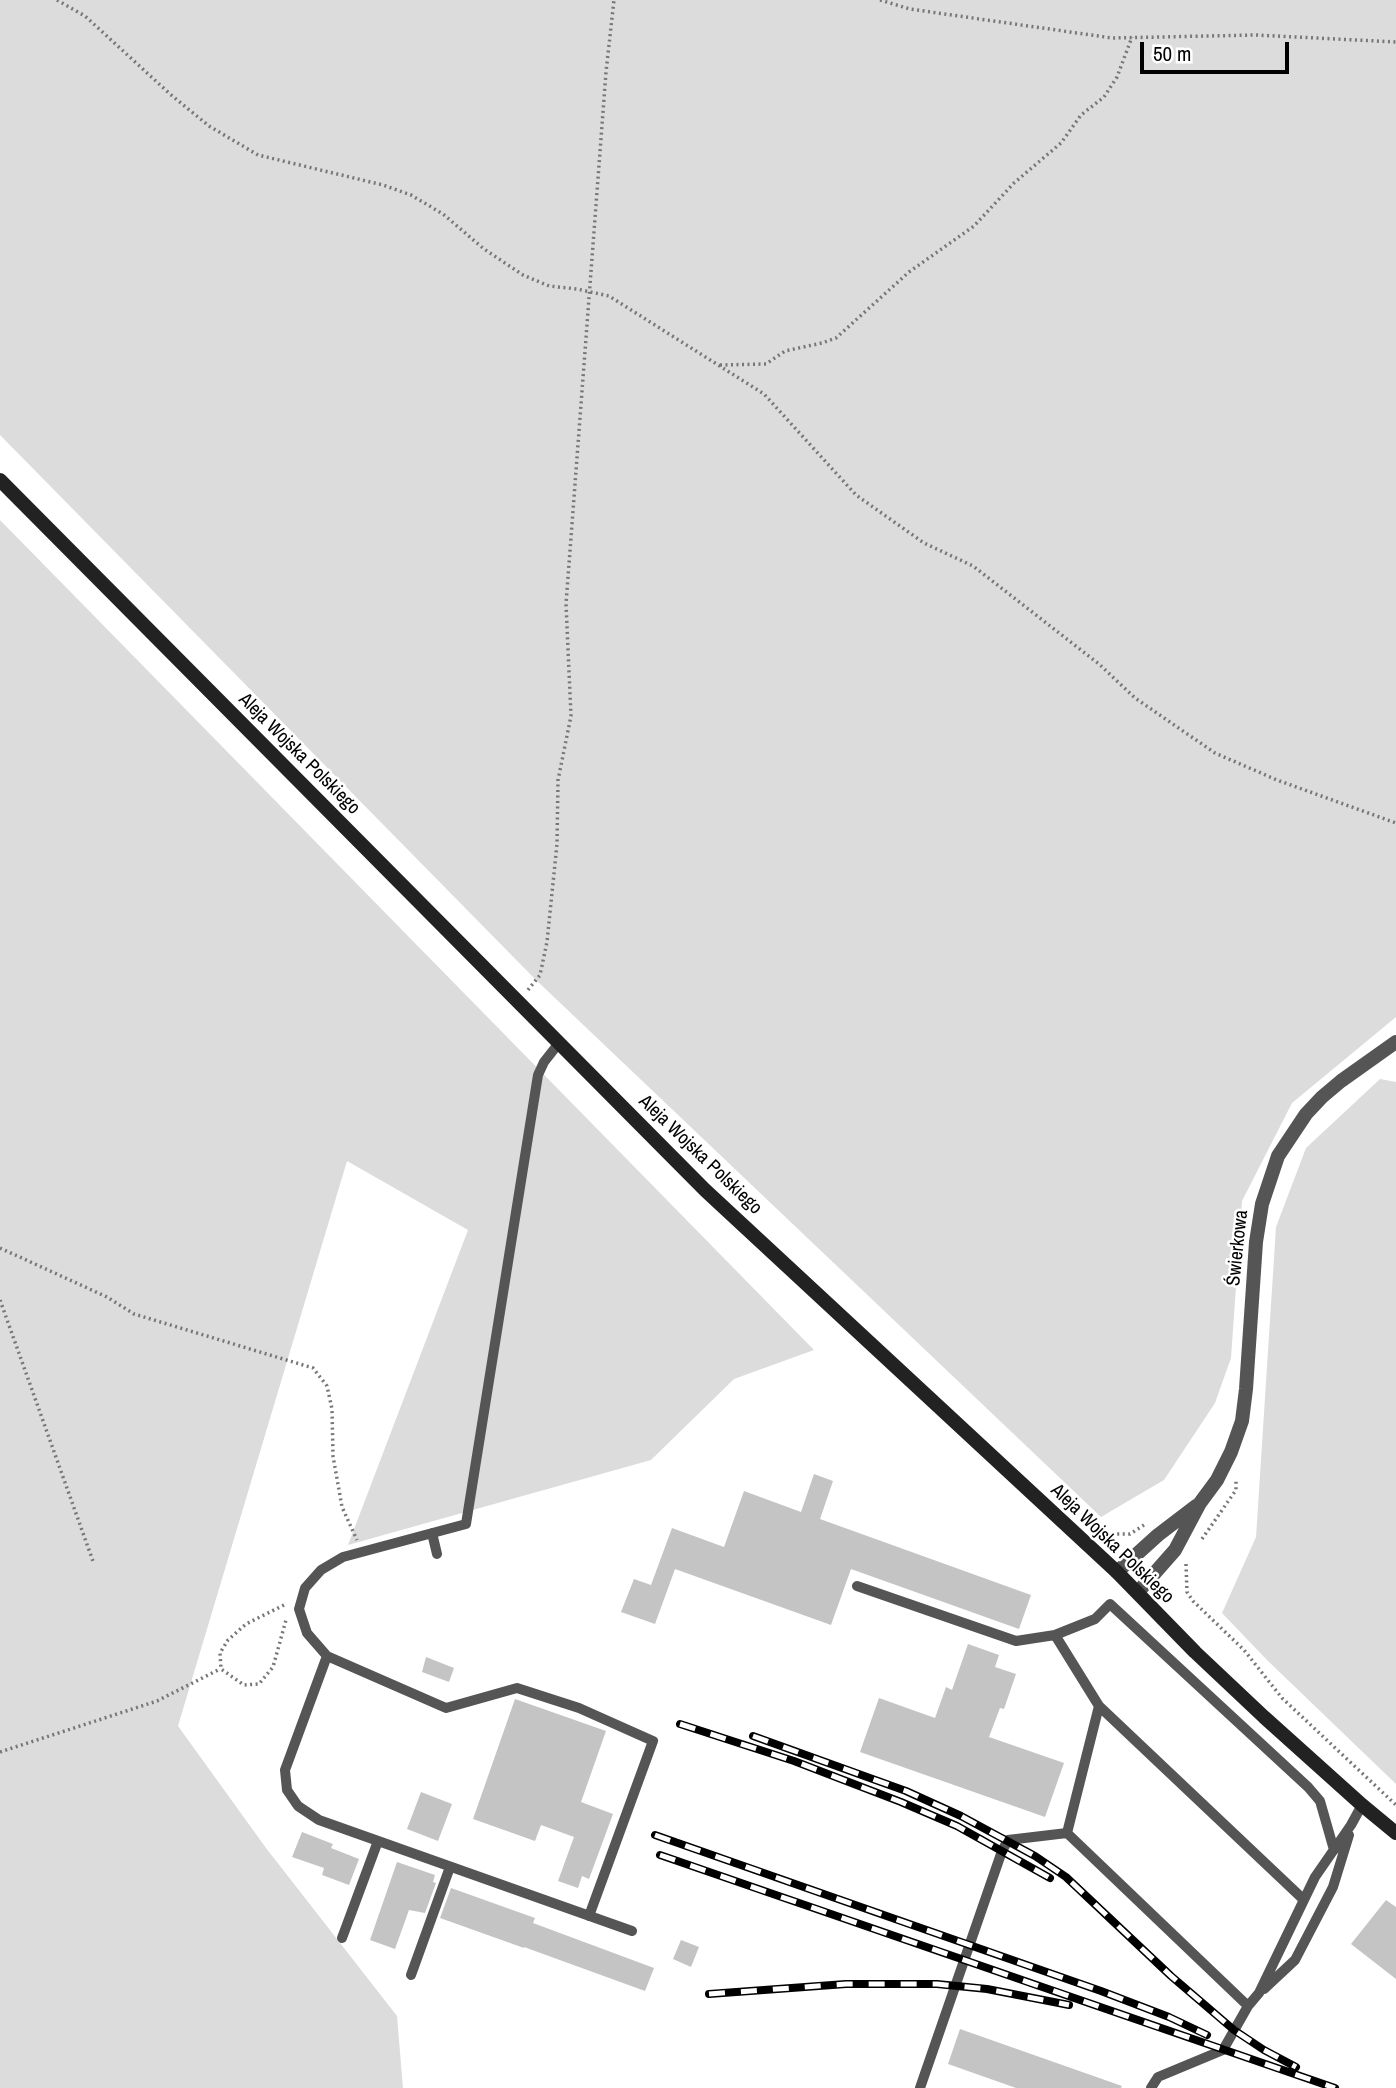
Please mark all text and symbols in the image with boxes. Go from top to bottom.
scale bar [1144,28,1293,72]
text: 50 m [1153,39,1191,68]
street label: Aleja Wojska Polskiego [233,688,365,820]
street label: Aleja Wojska Polskiego [634,1090,766,1220]
street label: Świerkowa [1223,1209,1253,1287]
street label: Aleja Wojska Polskiego [1046,1479,1178,1609]

